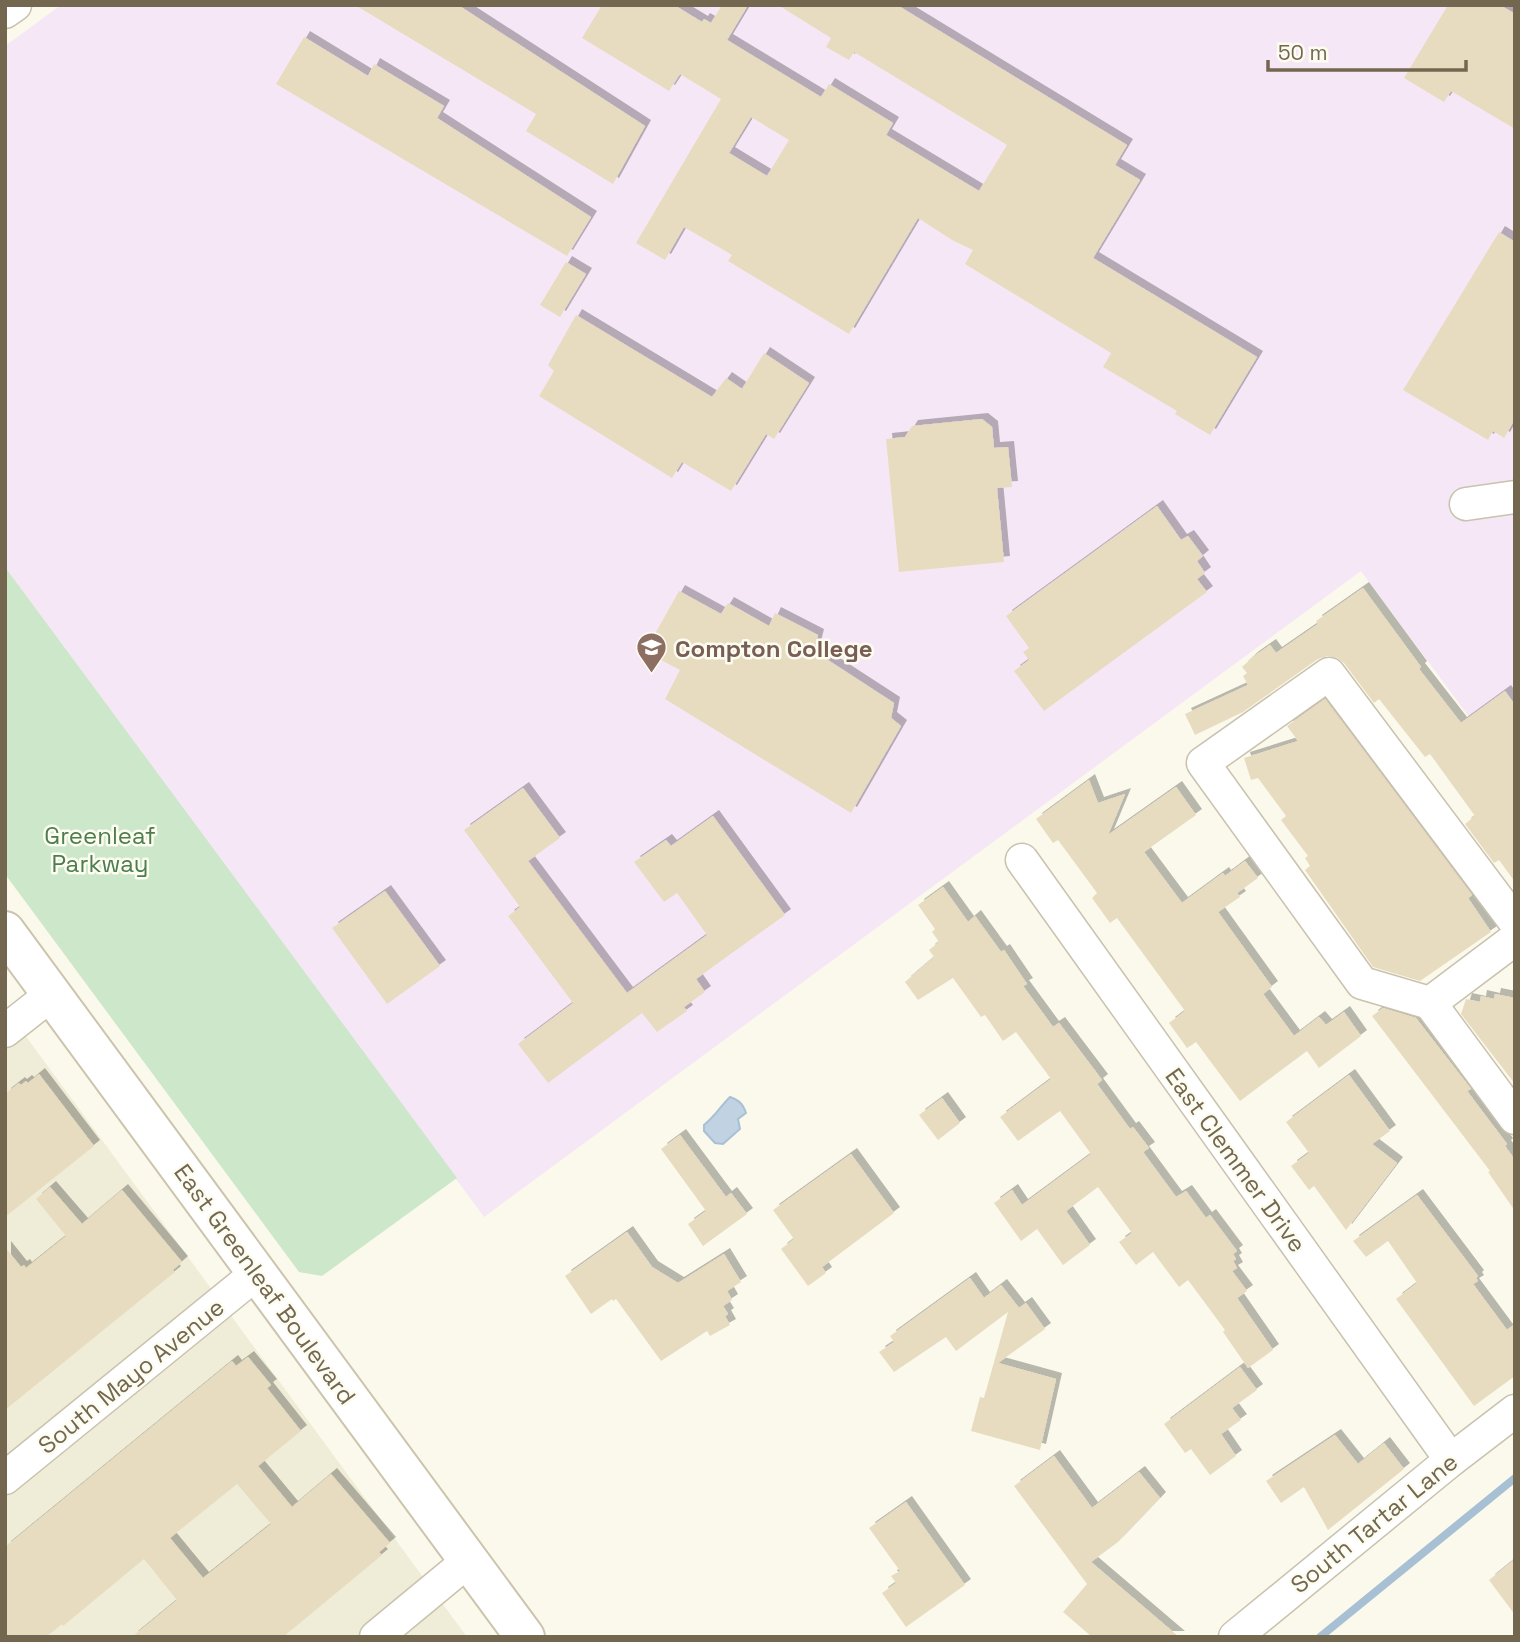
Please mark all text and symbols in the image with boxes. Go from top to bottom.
scale bar [1268,28,1466,72]
text: 50 m [1278,39,1328,66]
school or university icon: Compton College [635,631,669,675]
place label: Compton College [675,633,873,664]
park label: Greenleaf Parkway [44,820,156,879]
street label: East Clemmer Drive [1159,1062,1313,1258]
street label: East Greenleaf Boulevard [167,1158,363,1410]
street label: South Mayo Avenue [32,1291,230,1461]
street label: South Tartar Lane [1284,1446,1464,1600]

